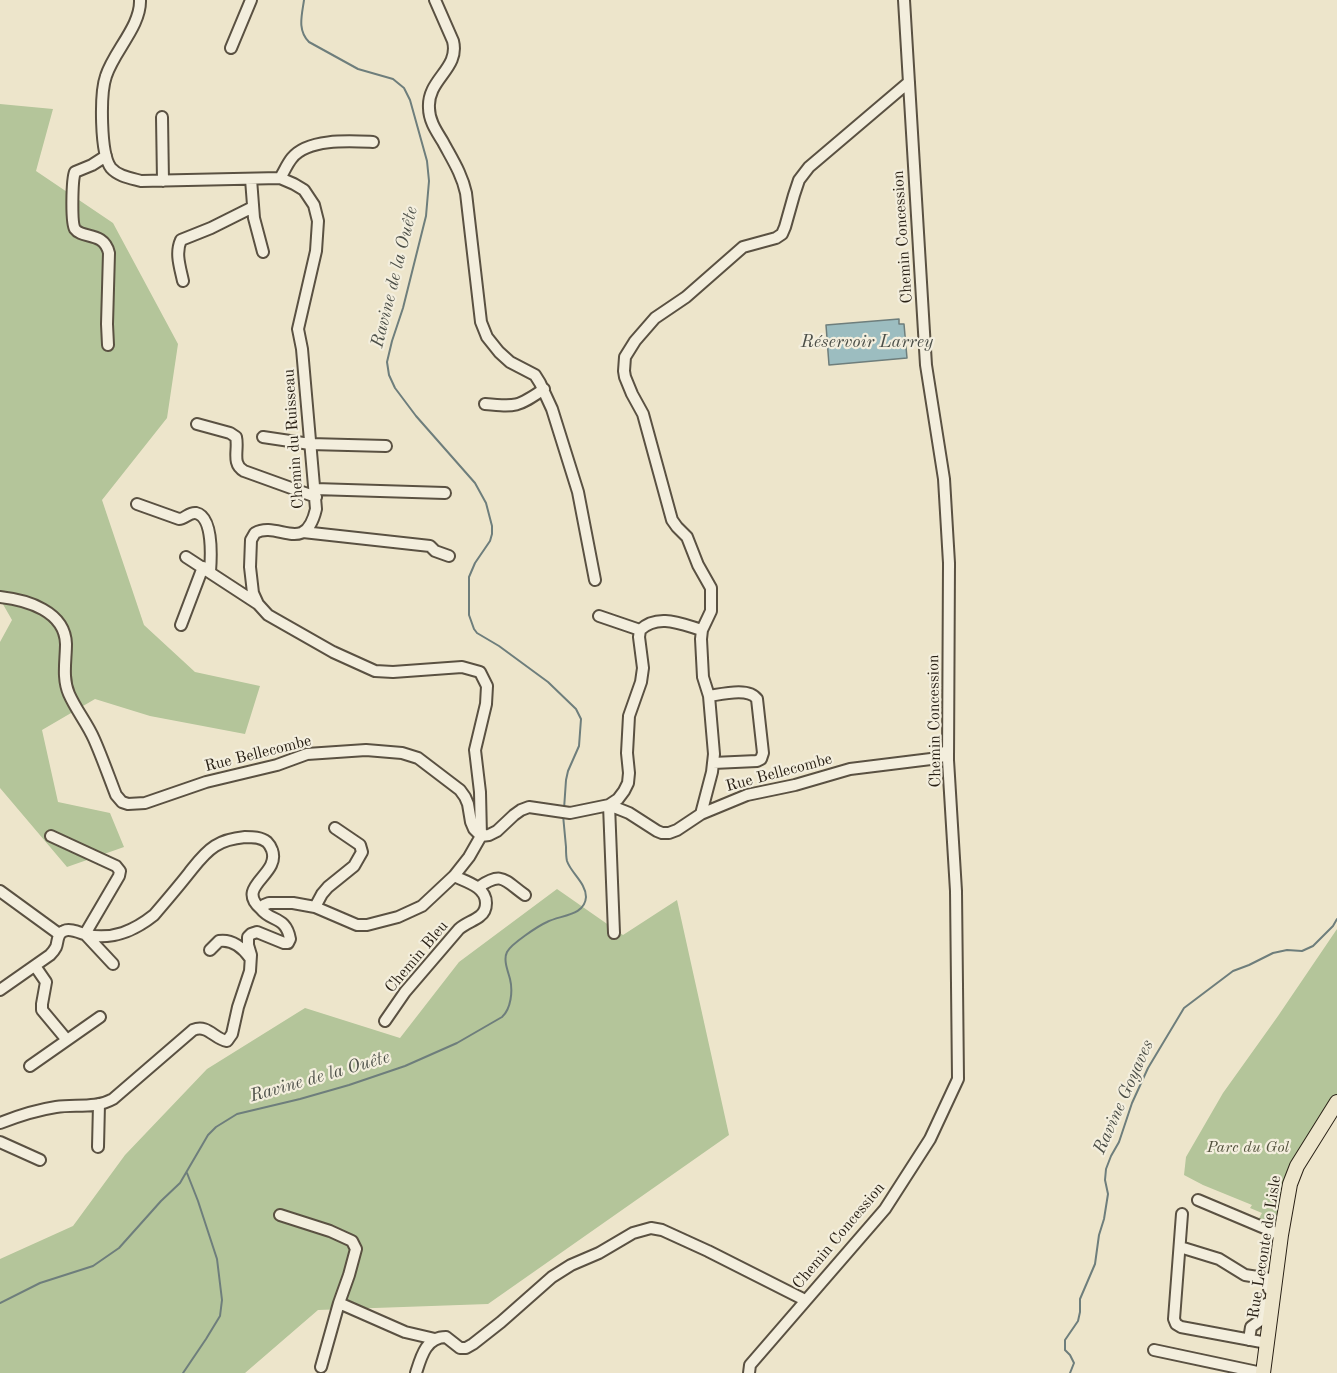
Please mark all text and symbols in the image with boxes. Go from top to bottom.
street label: Chemin Concession [889,170,917,304]
water label: Ravine de la Ouête [367,204,423,350]
water label: Réservoir Larrey [801,331,933,353]
street label: Chemin du Ruisseau [280,368,308,510]
street label: Chemin Concession [924,654,946,788]
street label: Rue Bellecombe [203,731,313,777]
street label: Rue Bellecombe [724,750,834,796]
street label: Chemin Bleu [381,917,453,997]
water label: Ravine Goyaves [1089,1036,1159,1158]
water label: Ravine de la Ouête [247,1047,393,1107]
park label: Parc du Gol [1207,1138,1289,1158]
street label: Rue Leconte de Lisle [1244,1174,1286,1320]
street label: Chemin Concession [789,1179,889,1293]

